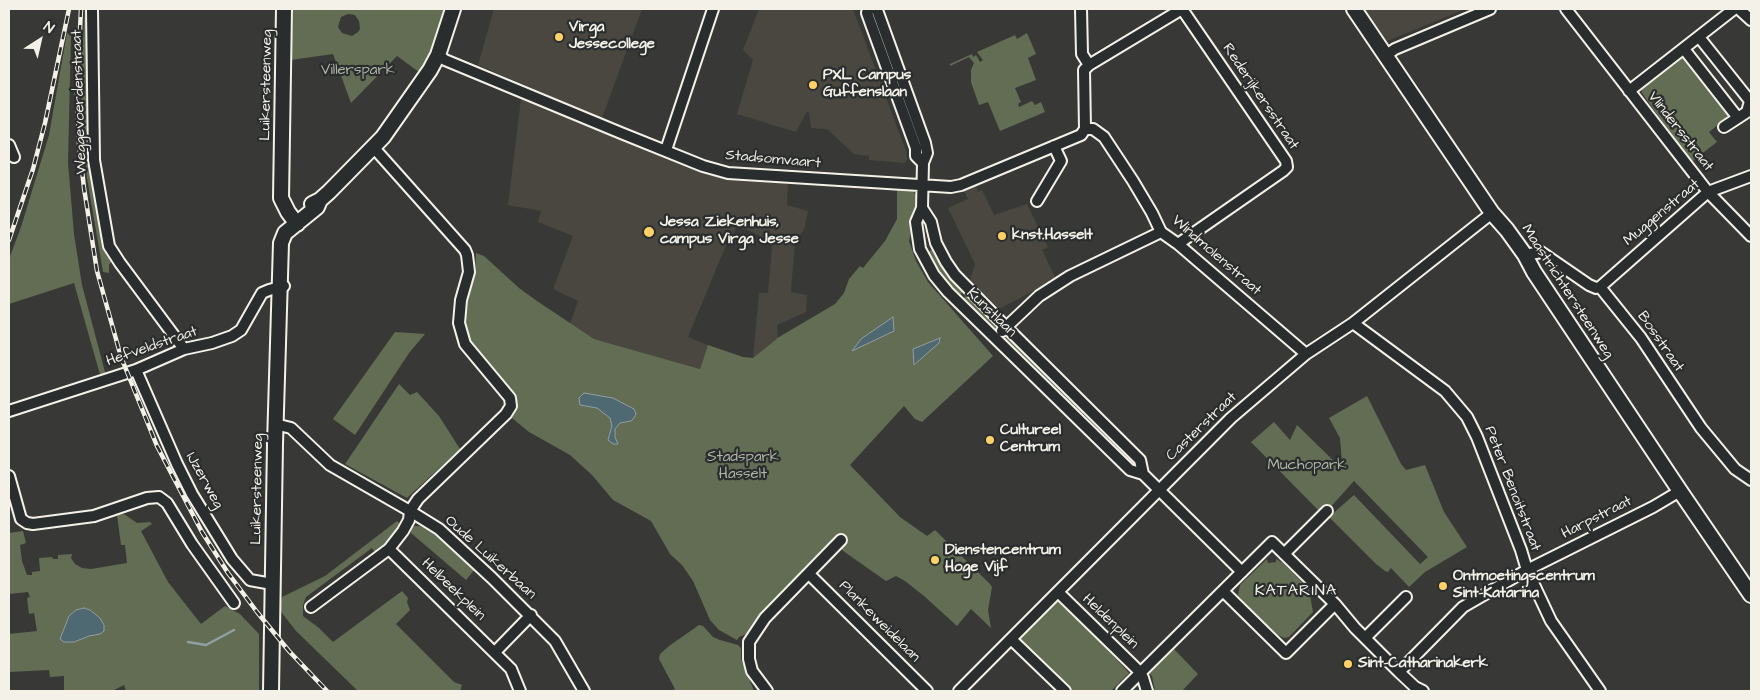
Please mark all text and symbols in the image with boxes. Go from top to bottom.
north arrow [15,15,65,65]
text: N [39,17,58,38]
place label: Virga Jessecollege [569,19,655,54]
street label: Weggevoerdenstraat [68,29,92,175]
street label: Luikersteenweg [257,29,277,141]
marker: Virga Jessecollege [553,31,565,43]
street label: Rederijkersstraat [1218,41,1302,153]
park label: Villerspark [321,62,395,80]
place label: PXL Campus Guffenslaan [823,67,911,102]
marker: PXL Campus Guffenslaan [807,79,819,91]
street label: Vlindersstraat [1643,88,1717,176]
street label: Stadsomvaart [724,147,822,173]
street label: Muggenstraat [1620,176,1704,250]
street label: Windmolenstraat [1168,212,1264,300]
place label: Jessa Ziekenhuis, campus Virga Jesse [660,214,799,249]
street label: Maastrichtersteenweg [1517,221,1617,363]
marker: Jessa Ziekenhuis, campus Virga Jesse [642,225,656,239]
place label: knst.Hasselt [1012,227,1093,245]
marker: knst.Hasselt [996,230,1008,242]
street label: Kunstlaan [962,285,1020,341]
street label: Bosstraat [1633,308,1687,376]
street label: Hefveldstraat [104,323,200,371]
street label: Casterstraat [1163,389,1241,465]
place label: Cultureel Centrum [1000,422,1061,457]
street label: Peter Benoitstraat [1480,424,1544,554]
street label: Luikersteenweg [248,433,268,545]
marker: Cultureel Centrum [984,434,996,446]
park label: Stadspark Hasselt [707,449,779,484]
street label: IJzerweg [181,450,227,512]
park label: Muchopark [1268,457,1346,475]
street label: Harpstraat [1559,493,1635,543]
street label: Oude Luikerbaan [441,512,539,604]
place label: Dienstencentrum Hoge Vijf [945,542,1061,577]
marker: Dienstencentrum Hoge Vijf [929,554,941,566]
street label: Helbeekplein [417,555,489,625]
place label: Ontmoetingscentrum Sint-Katarina [1453,568,1595,603]
street label: Plankeweidelaan [835,578,923,666]
marker: Ontmoetingscentrum Sint-Katarina [1437,580,1449,592]
district label: KATARINA [1254,582,1338,602]
street label: Heldenplein [1078,591,1142,653]
place label: Sint-Catharinakerk [1358,655,1488,673]
marker: Sint-Catharinakerk [1342,658,1354,670]

